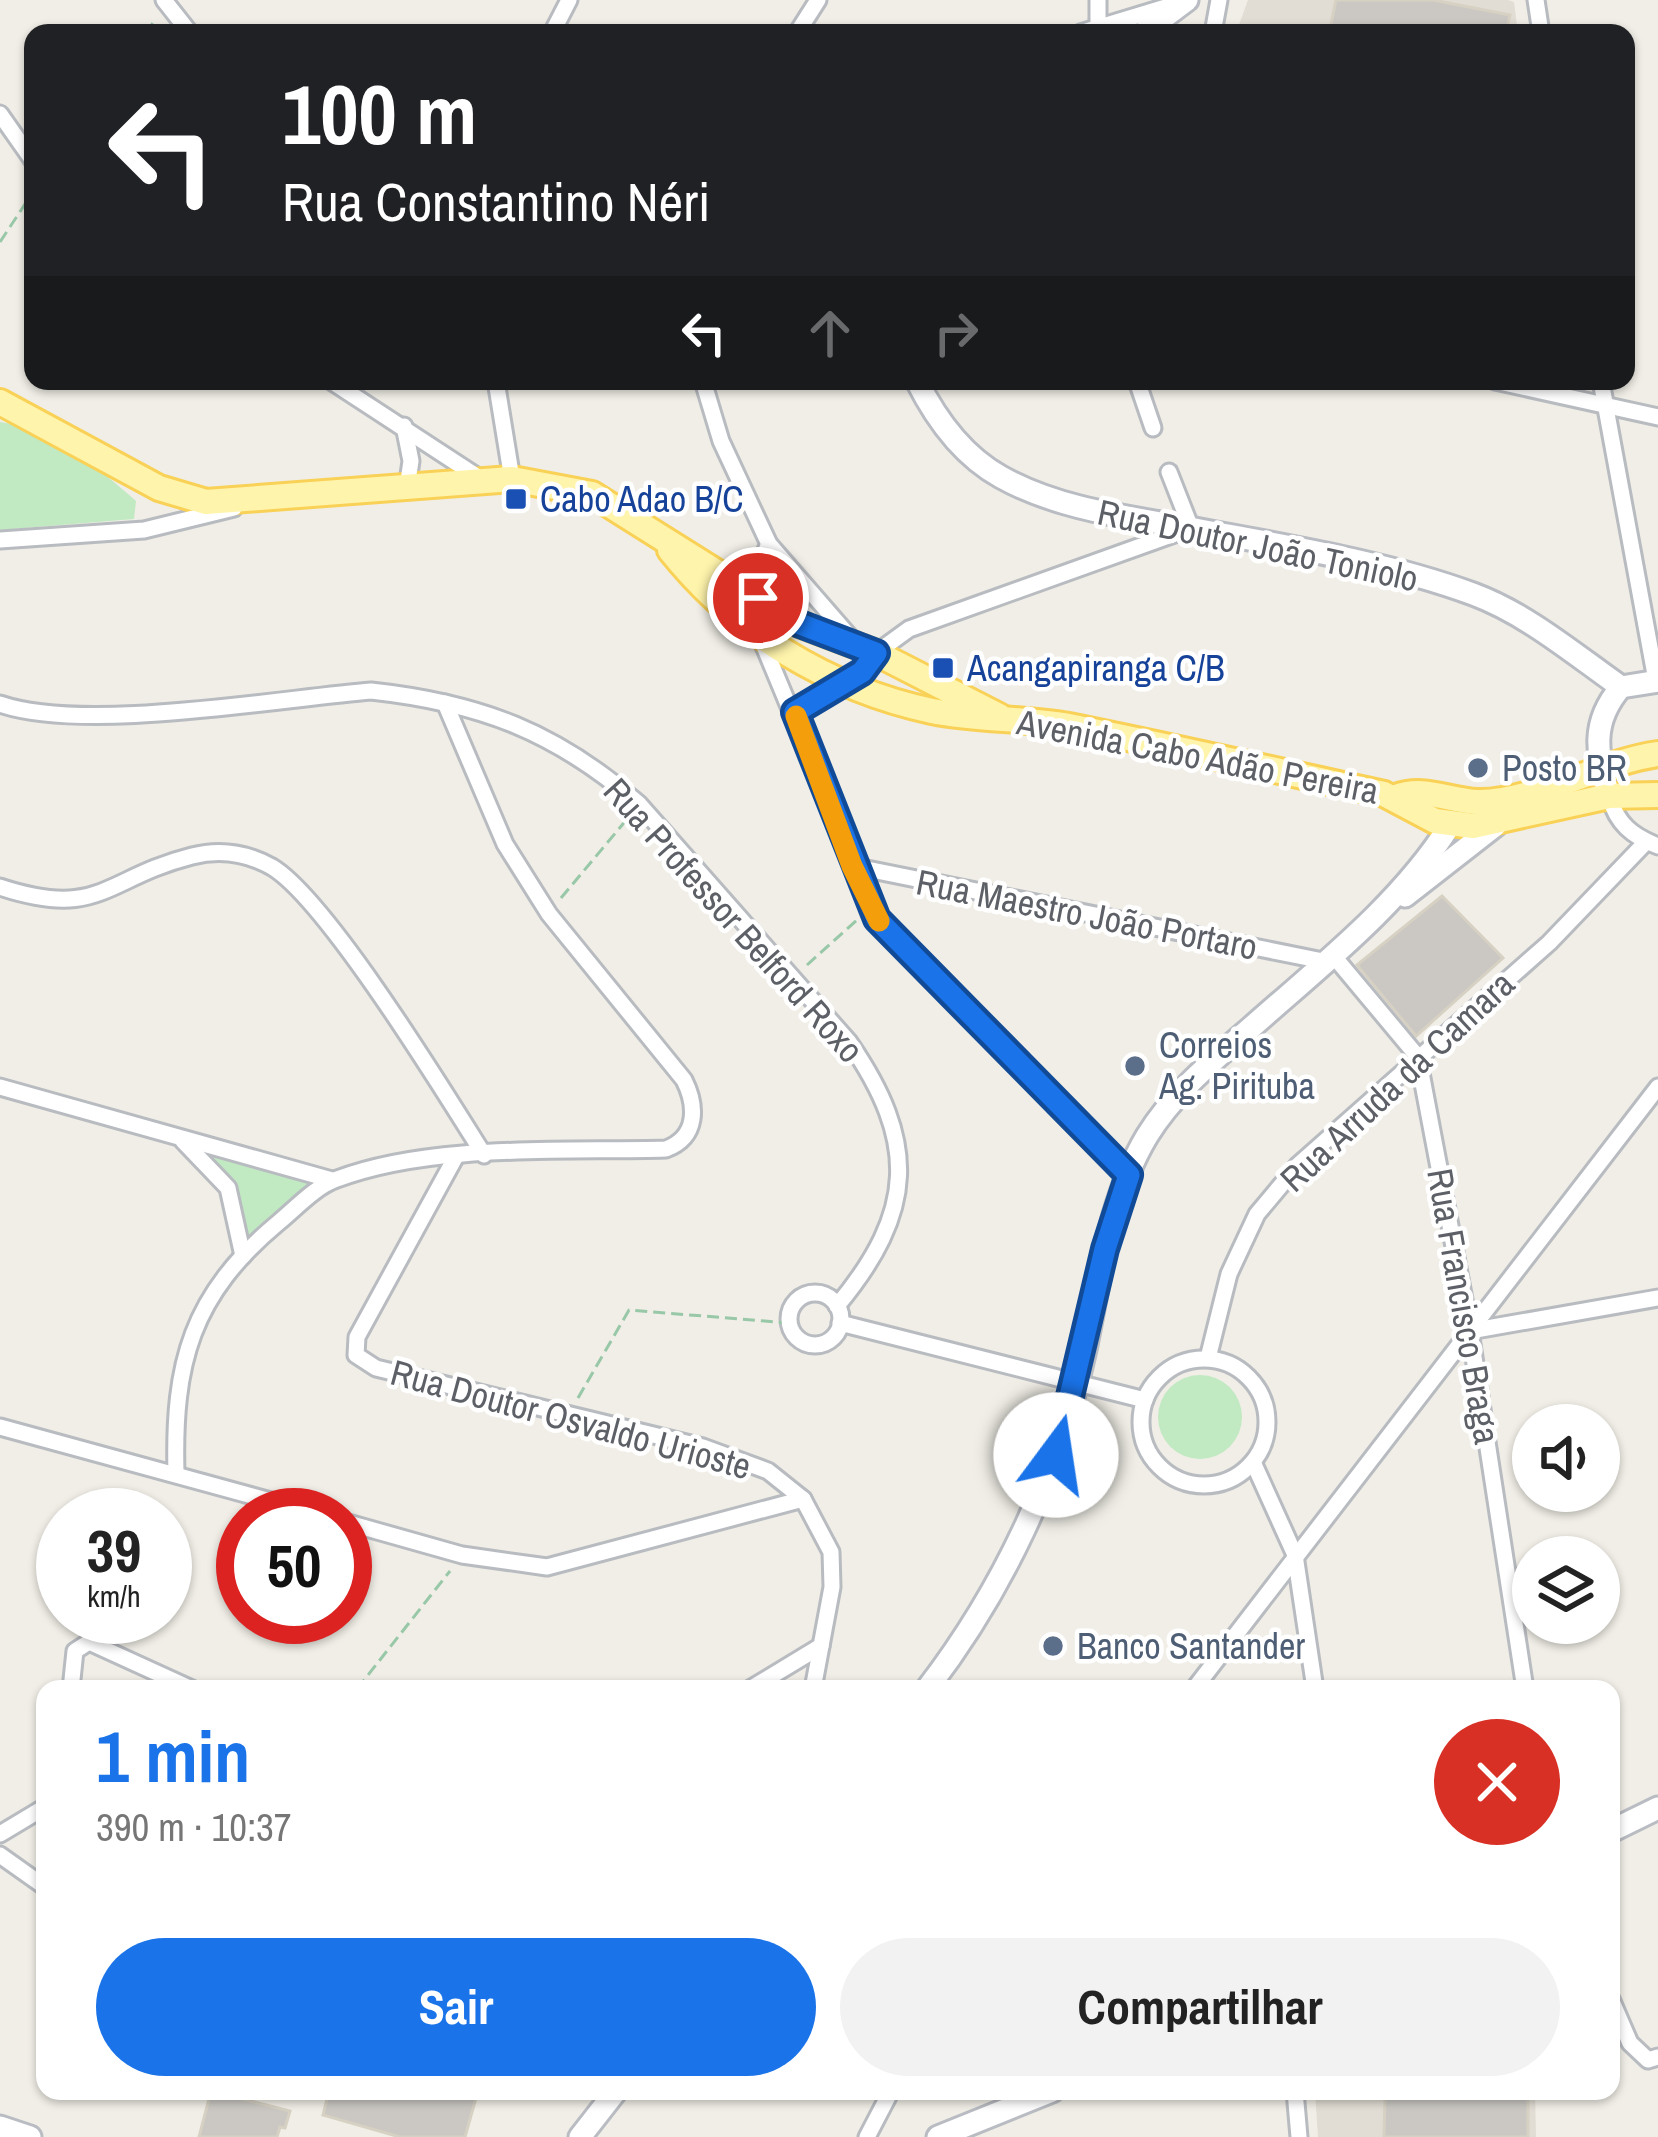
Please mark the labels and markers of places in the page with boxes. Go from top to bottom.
place label: Cabo Adao B/C [540,475,744,523]
marker: Cabo Adao B/C [503,486,529,512]
pin [707,547,809,649]
place label: Acangapiranga C/B [966,644,1225,692]
marker: Acangapiranga C/B [930,655,956,681]
place label: Posto BR [1502,744,1627,792]
marker: Posto BR [1465,755,1491,781]
place label: Correios Ag. Pirituba [1158,1021,1315,1110]
marker: Correios Ag. Pirituba [1122,1053,1148,1079]
place label: Banco Santander [1077,1622,1305,1670]
marker: Banco Santander [1040,1633,1066,1659]

